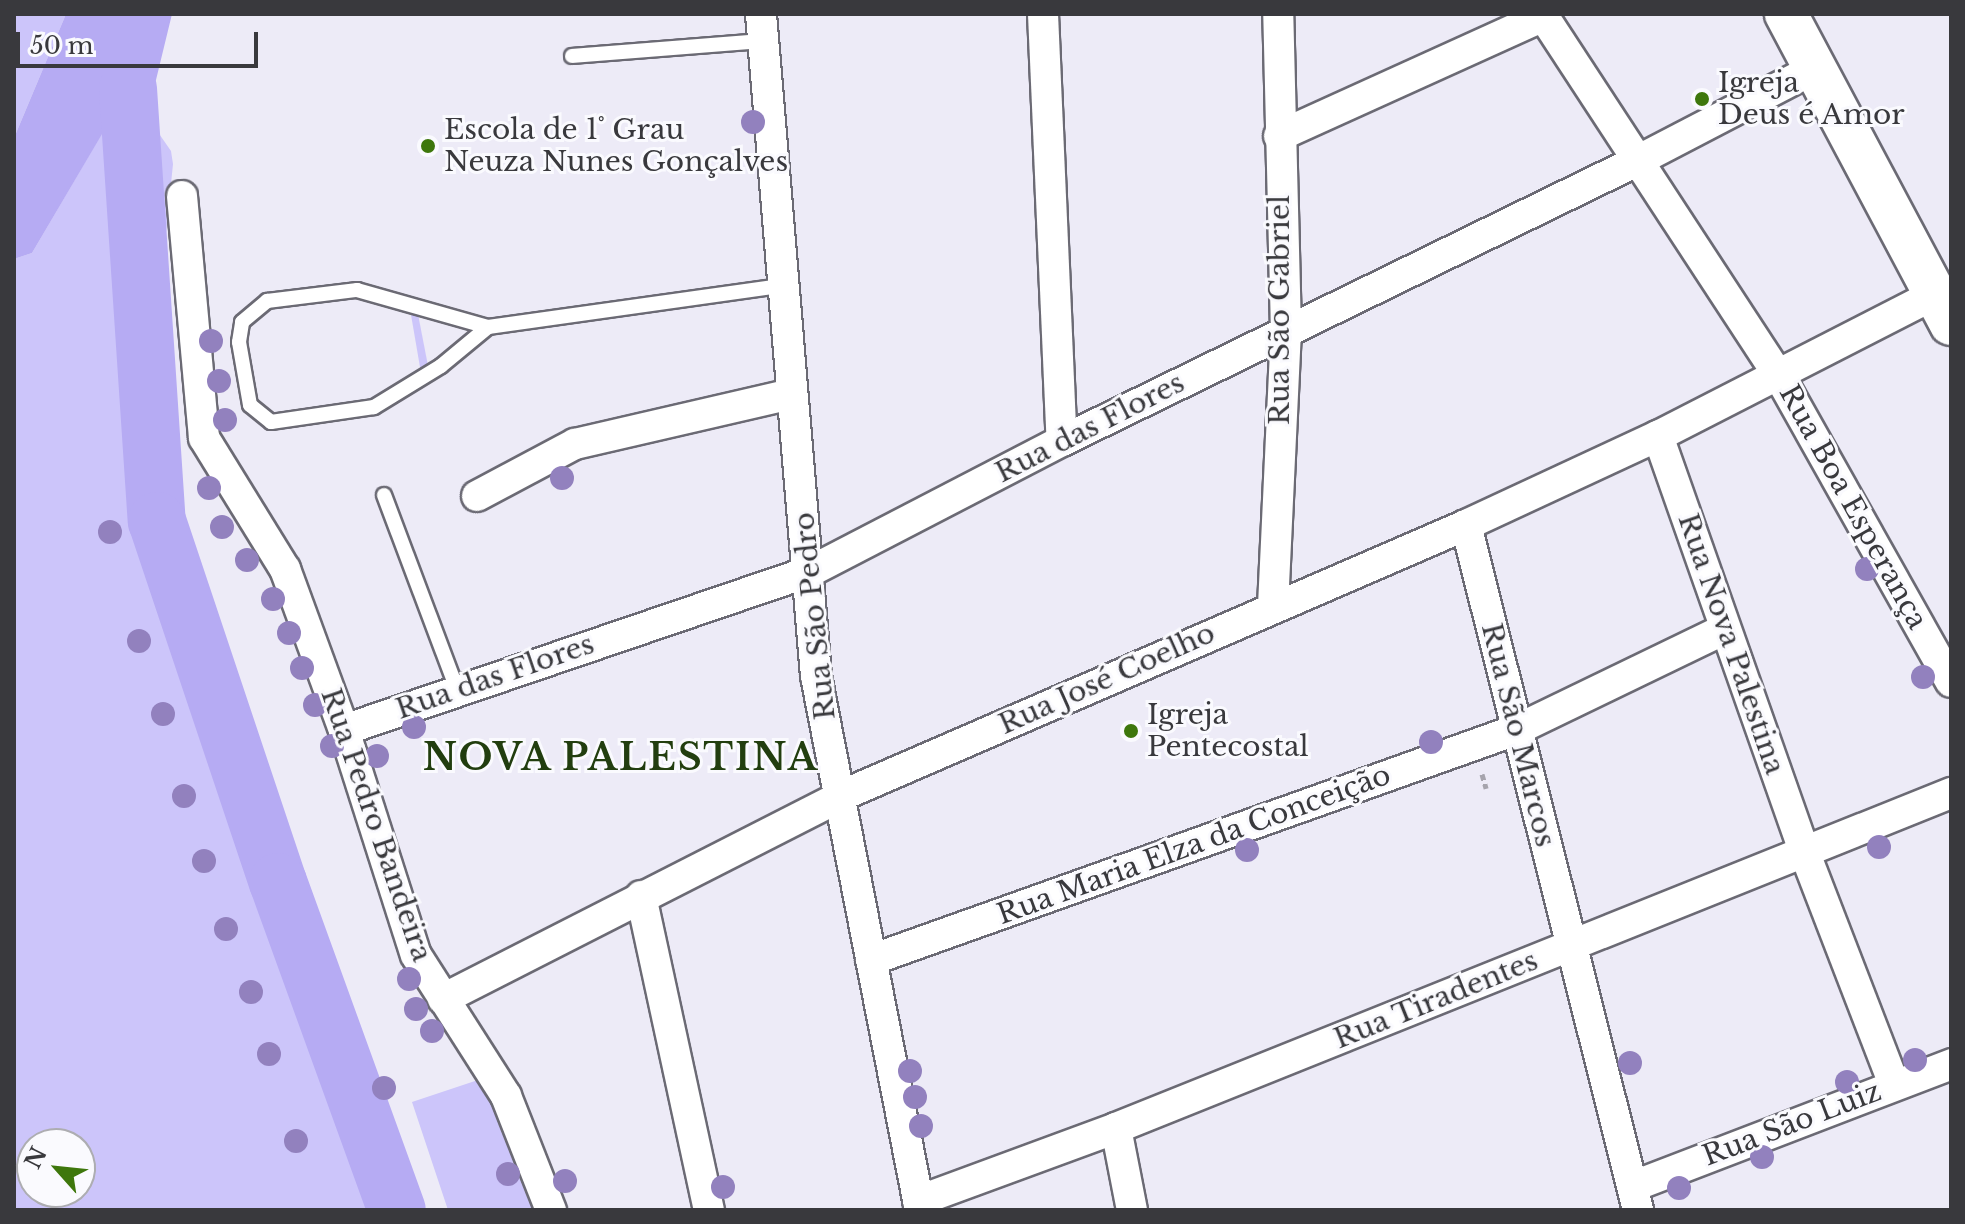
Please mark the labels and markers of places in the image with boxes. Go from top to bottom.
place label: Igreja Deus é Amor [1718,66,1906,132]
marker: Igreja Deus é Amor [1693,90,1711,108]
place label: Escola de 1˚ Grau Neuza Nunes Gonçalves [444,113,788,179]
marker: Escola de 1˚ Grau Neuza Nunes Gonçalves [419,137,437,155]
place label: Igreja Pentecostal [1147,698,1309,764]
marker: Igreja Pentecostal [1122,722,1140,740]

